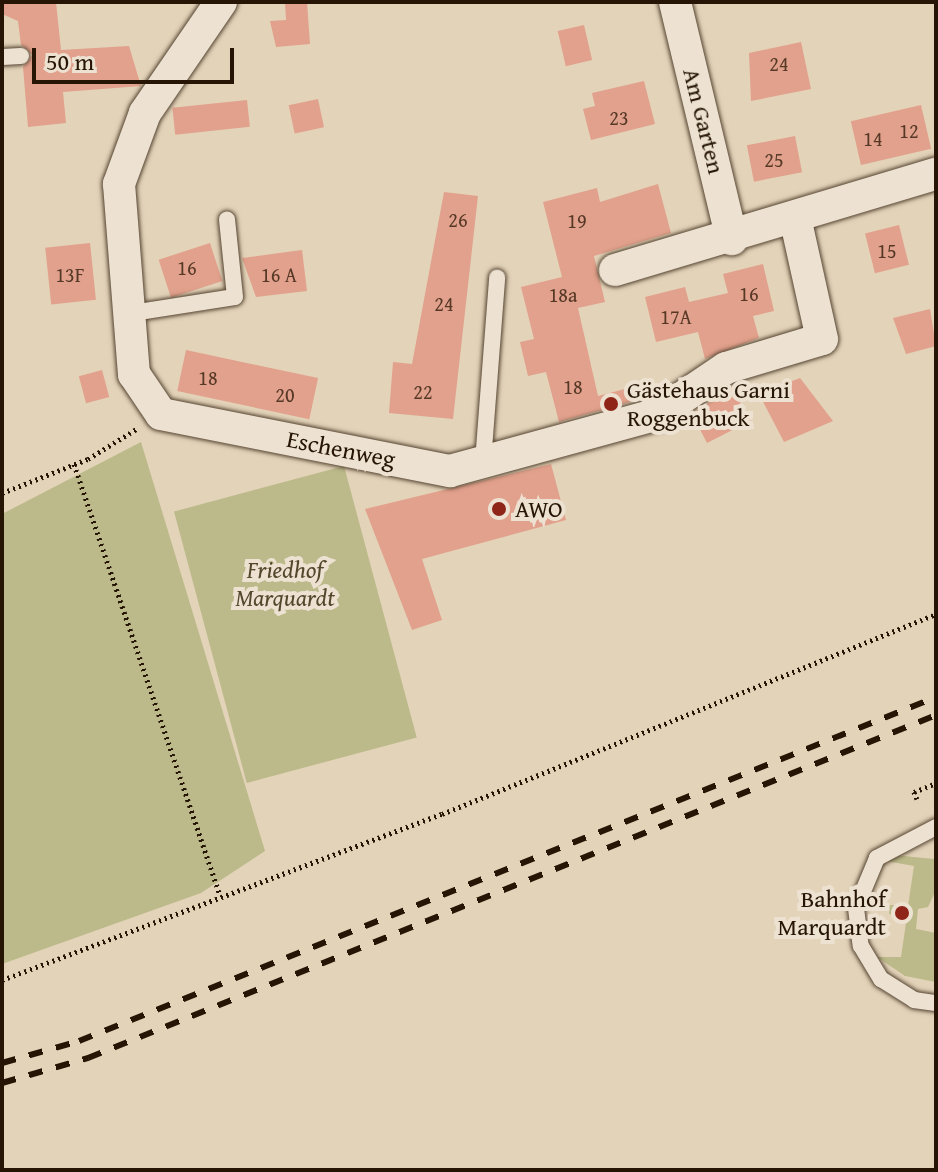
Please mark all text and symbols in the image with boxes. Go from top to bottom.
scale bar [36,32,238,82]
text: 50 m [46,44,94,79]
house number: 24 [769,51,789,75]
street label: Am Garten [677,65,731,177]
house number: 23 [609,105,629,129]
house number: 12 [899,118,919,142]
house number: 14 [863,126,883,150]
house number: 25 [764,147,784,171]
house number: 26 [448,207,468,231]
house number: 19 [567,208,587,232]
house number: 15 [877,238,897,262]
house number: 16 [177,255,197,279]
house number: 13F [55,262,85,286]
house number: 16 A [261,262,297,286]
house number: 16 [739,281,759,305]
house number: 18a [549,282,577,306]
house number: 24 [434,291,454,315]
house number: 17A [660,304,692,328]
house number: 18 [198,365,218,389]
house number: 18 [563,374,583,398]
place label: Gästehaus Garni Roggenbuck [627,376,790,432]
house number: 22 [413,379,433,403]
house number: 20 [275,382,295,406]
marker: Gästehaus Garni Roggenbuck [602,395,620,413]
street label: Eschenweg [284,424,398,474]
place label: AWO [515,495,563,523]
marker: AWO [490,500,508,518]
park label: Friedhof Marquardt [235,556,335,612]
place label: Bahnhof Marquardt [778,885,886,941]
marker: Bahnhof Marquardt [893,904,911,922]

